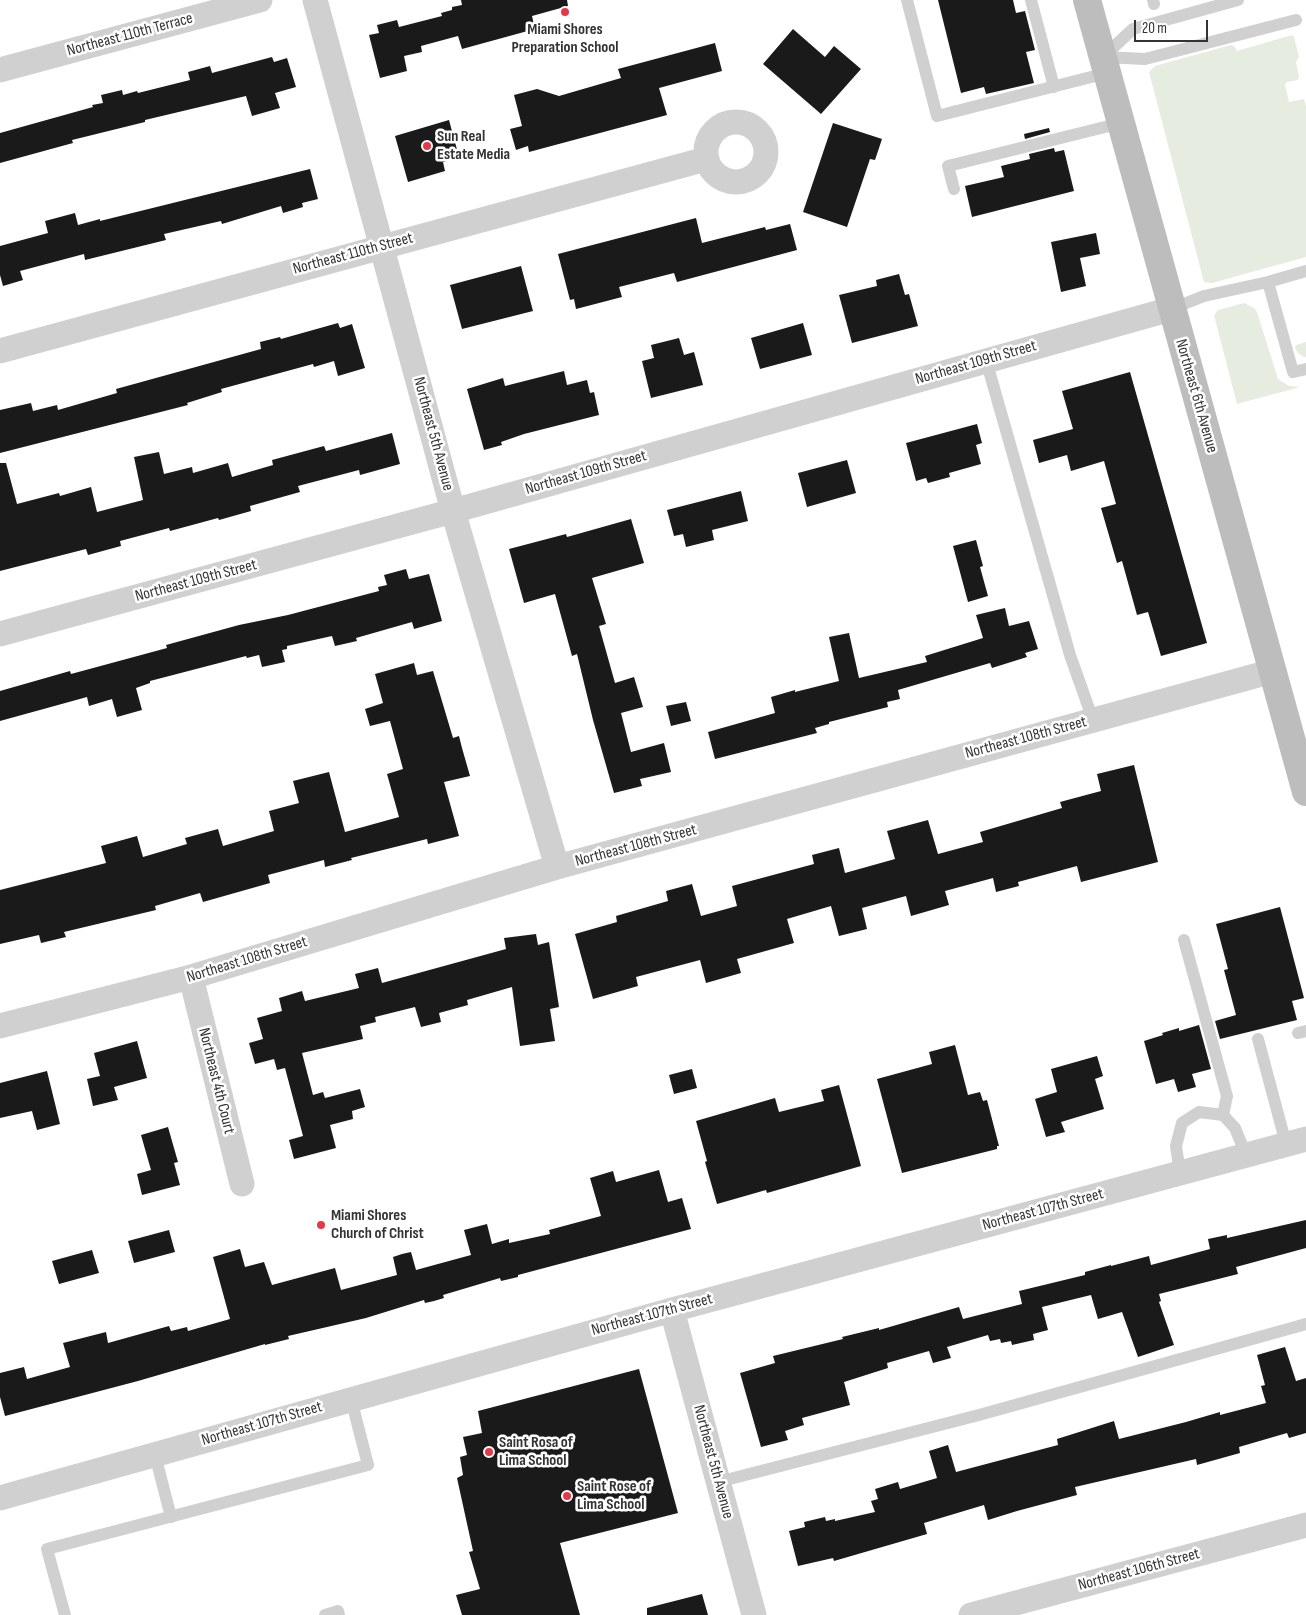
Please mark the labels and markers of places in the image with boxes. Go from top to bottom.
marker: Miami Shores Preparation School [559,6,571,18]
place label: Miami Shores Preparation School [512,20,618,58]
place label: Sun Real Estate Media [437,127,510,165]
marker: Sun Real Estate Media [421,140,433,152]
place label: Miami Shores Church of Christ [331,1206,424,1244]
marker: Miami Shores Church of Christ [315,1219,327,1231]
place label: Saint Rosa of Lima School [499,1433,573,1471]
marker: Saint Rosa of Lima School [483,1446,495,1458]
place label: Saint Rose of Lima School [577,1477,651,1515]
marker: Saint Rose of Lima School [561,1490,573,1502]

